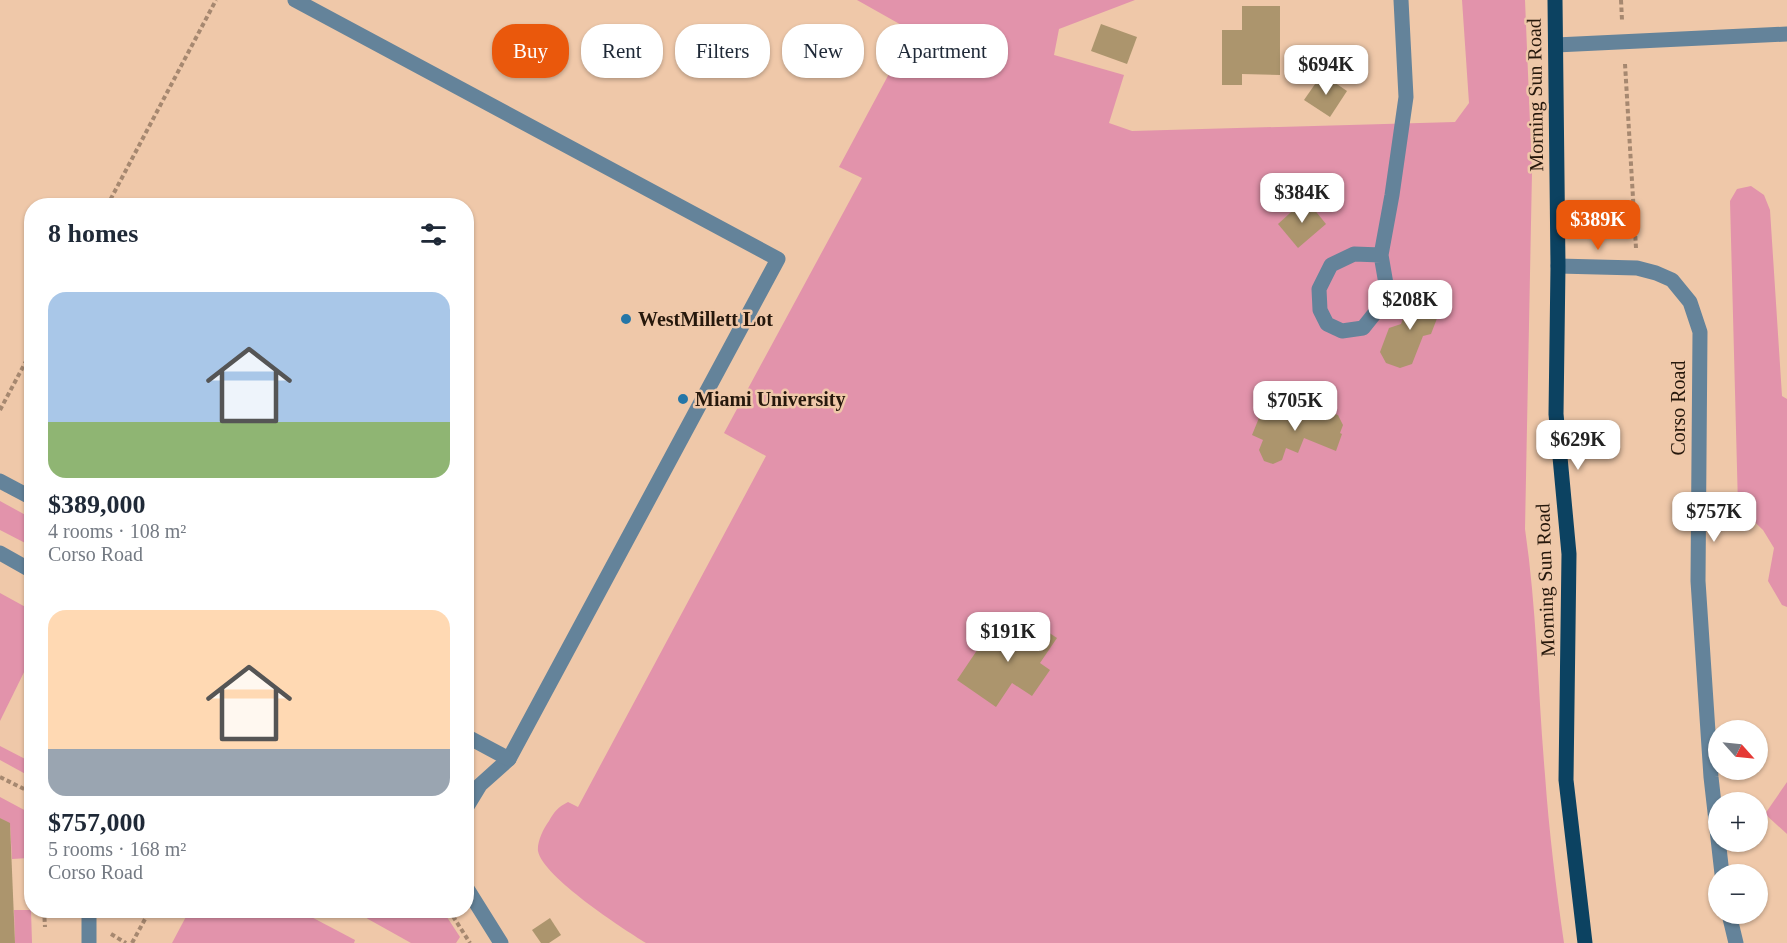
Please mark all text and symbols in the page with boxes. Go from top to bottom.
street label: Morning Sun Road [1523,18,1548,172]
chip: Buy [492,24,569,78]
chip: Rent [581,24,663,78]
chip: Filters [675,24,770,78]
chip: New [782,24,864,78]
chip: Apartment [876,24,1008,78]
pin: $694K [1284,45,1368,96]
text: $694K [1298,53,1354,75]
pin: $384K [1260,173,1344,224]
text: $384K [1274,181,1330,203]
pin: $389K [1556,200,1640,251]
text: $389K [1570,208,1626,230]
icon: filters [417,218,450,251]
text: 8 homes [48,219,138,248]
pin: $208K [1368,280,1452,331]
text: $208K [1382,288,1438,310]
place label: WestMillett Lot [638,308,773,330]
marker: WestMillett Lot [619,312,633,326]
icon: home [195,331,303,439]
street label: Corso Road [1667,361,1689,456]
pin: $705K [1253,381,1337,432]
place label: Miami University [695,388,846,411]
text: $705K [1267,389,1323,411]
marker: Miami University [676,392,690,406]
pin: $629K [1536,420,1620,471]
text: $629K [1550,428,1606,450]
text: $389,000 [48,490,146,519]
pin: $757K [1672,492,1756,543]
text: $757K [1686,500,1742,522]
street label: Morning Sun Road [1531,503,1560,657]
text: 4 rooms · 108 m² [48,520,186,542]
text: Corso Road [48,543,143,565]
pin: $191K [966,612,1050,663]
text: $191K [980,620,1036,642]
icon: home [195,649,303,757]
north arrow [1708,720,1768,780]
map controls [1708,720,1768,924]
button: + [1708,792,1768,852]
text: $757,000 [48,808,146,837]
text: 5 rooms · 168 m² [48,838,186,860]
text: Corso Road [48,861,143,883]
button: − [1708,864,1768,924]

